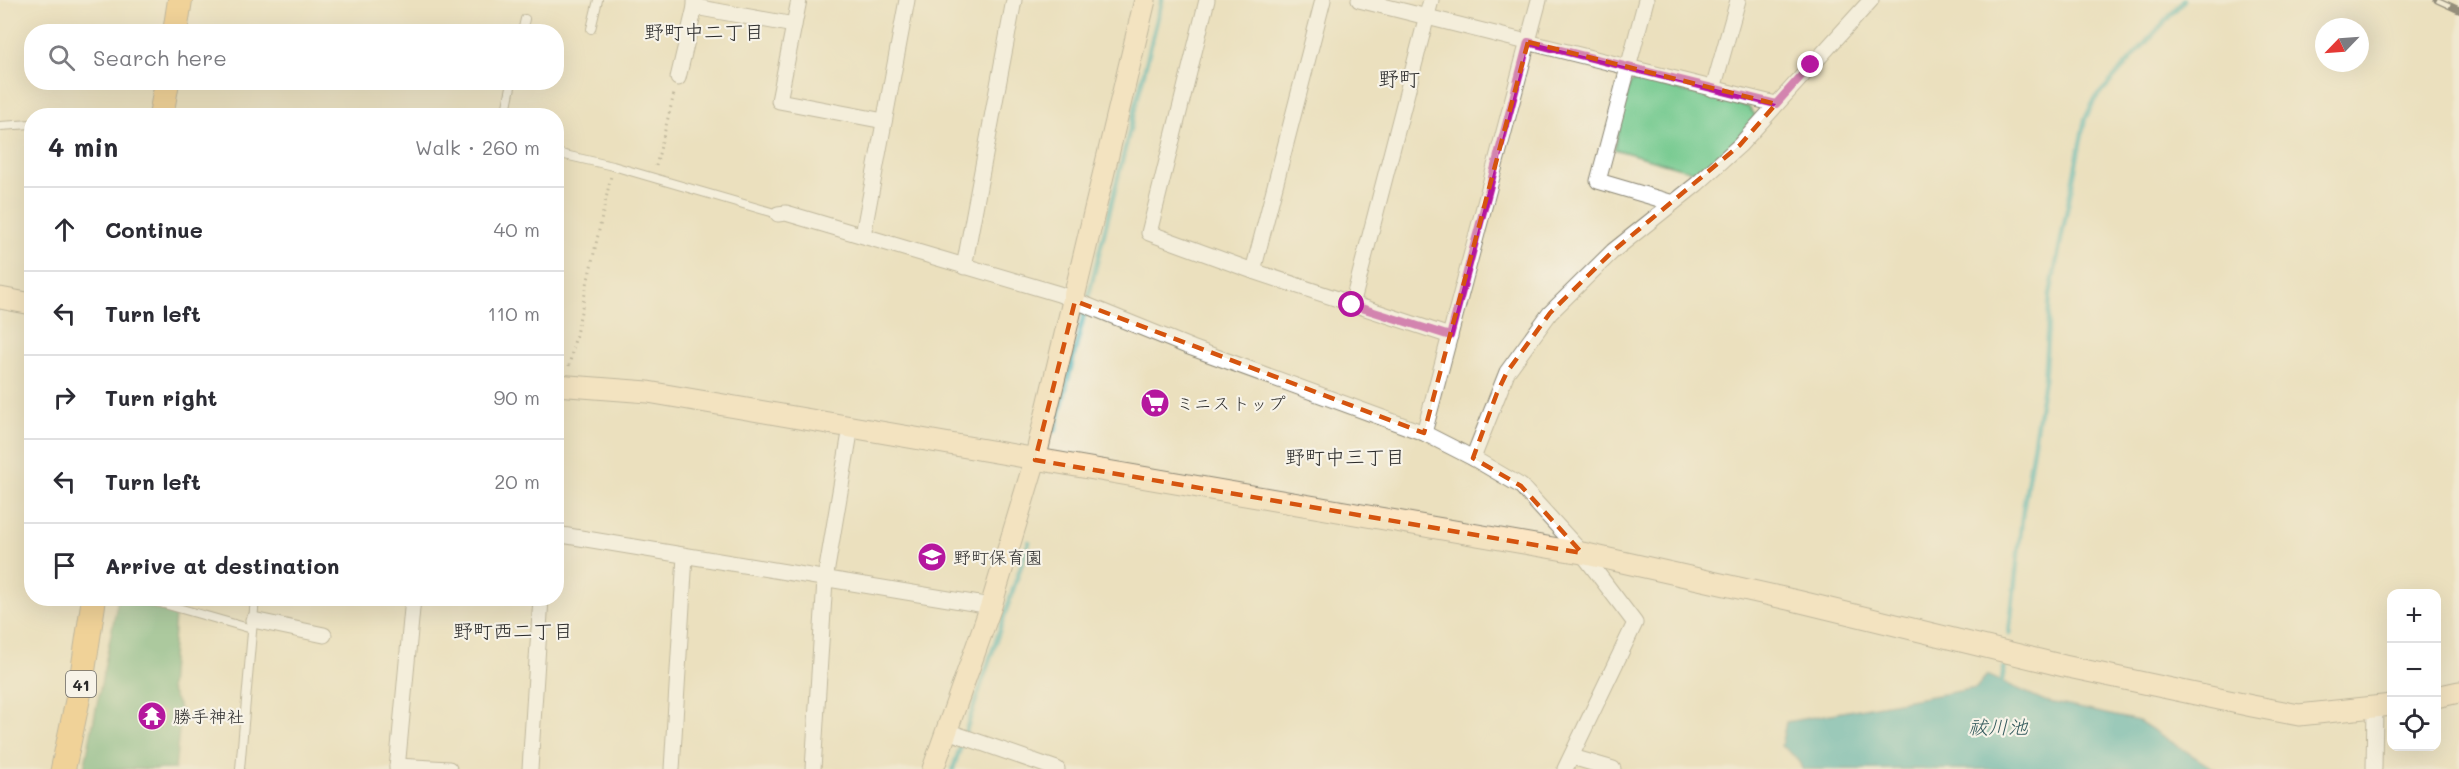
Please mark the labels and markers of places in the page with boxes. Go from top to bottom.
supermarket icon: ミニストップ [1139,387,1171,419]
place label: ミニストップ [1176,391,1286,415]
school or university icon: 野町保育園 [916,541,948,573]
place label: 野町保育園 [953,545,1043,569]
temple icon: 勝手神社 [136,700,168,732]
place label: 勝手神社 [173,704,245,728]

